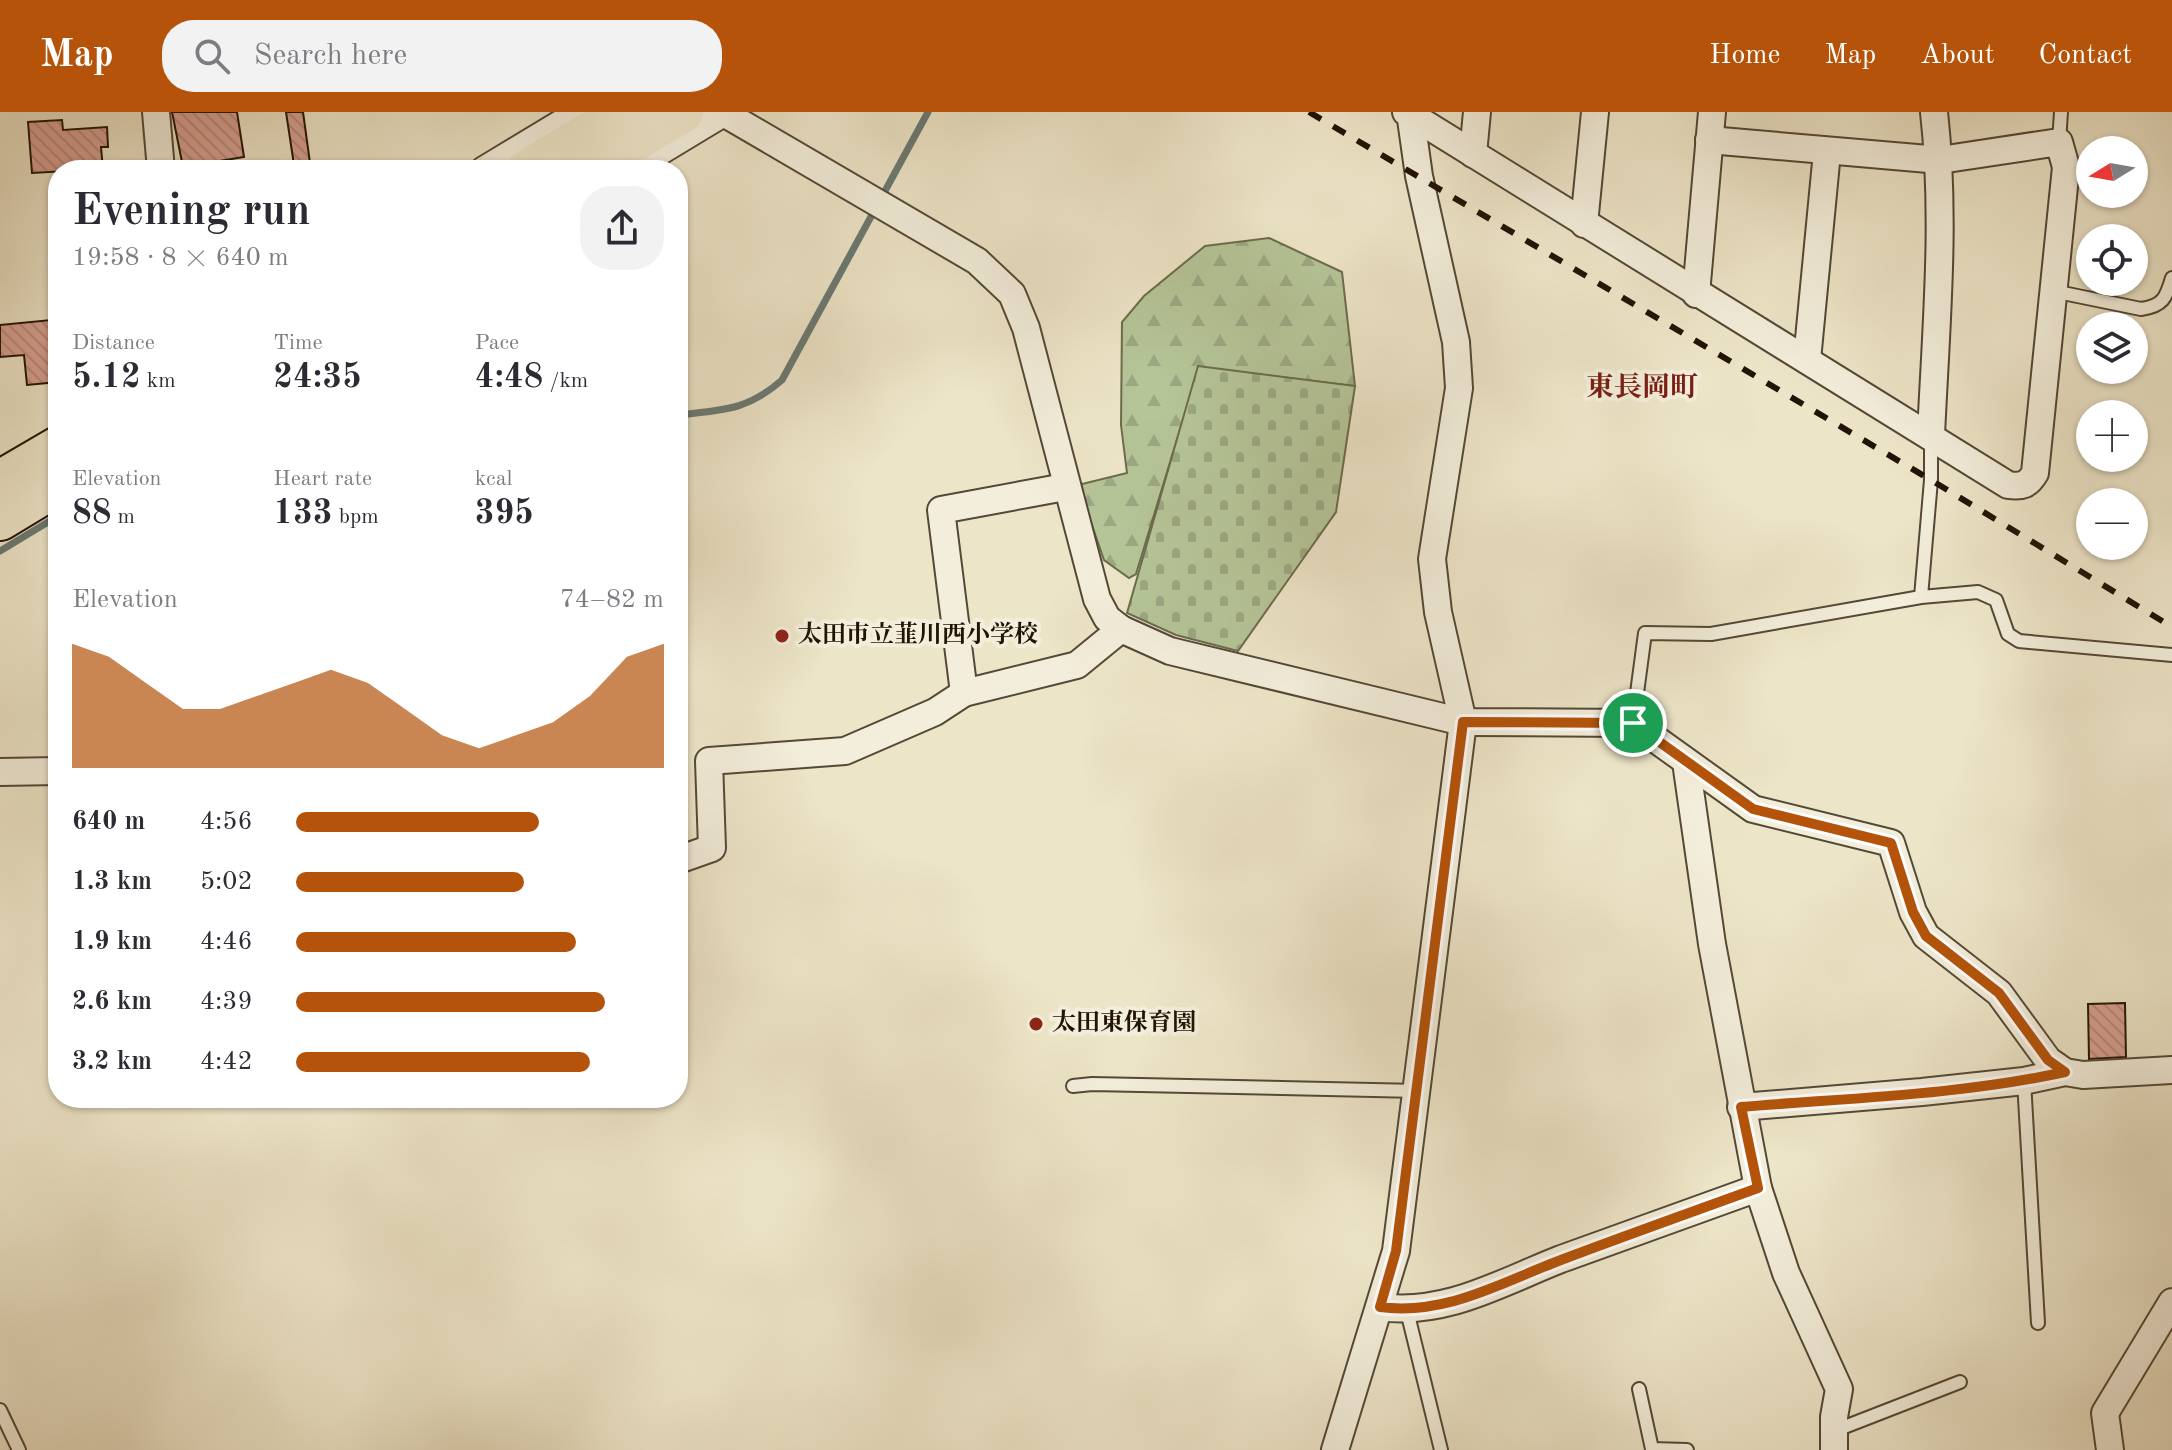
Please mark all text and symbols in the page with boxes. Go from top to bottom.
search box [162,20,722,92]
icon: search [190,34,234,78]
text: Map [40,37,114,75]
text: Search here [254,41,407,71]
text: Home [1709,42,1780,70]
text: Map [1824,42,1876,70]
text: About [1920,42,1995,70]
text: Contact [2039,42,2132,70]
north arrow [2076,136,2148,208]
map controls [2076,136,2148,560]
button: share [580,186,664,270]
text: Evening run [72,190,310,234]
button: locate [2076,224,2148,296]
text: 19:58 · 8 × 640 m [72,245,289,271]
button: layers [2076,312,2148,384]
text: Distance [72,332,155,354]
text: Time [273,332,323,354]
text: Pace [475,332,519,354]
text: 5.12 [72,361,141,395]
text: 24:35 [273,361,362,395]
text: 4:48 [475,361,543,395]
text: km [141,370,176,392]
text: /km [543,370,588,392]
district label: 東長岡町 [1586,372,1698,403]
button: + [2076,400,2148,472]
text: Elevation [72,468,162,490]
text: Heart rate [273,468,372,490]
text: kcal [475,468,513,490]
button: − [2076,488,2148,560]
text: 88 [72,497,111,531]
text: 133 [273,497,333,531]
text: 395 [475,497,534,531]
text: m [111,506,135,528]
text: bpm [333,506,379,528]
text: Elevation [72,587,178,613]
text: 74–82 m [560,587,664,613]
place label: 太田市立韮川西小学校 [798,621,1038,648]
marker: 太田市立韮川西小学校 [773,627,791,645]
pin [1599,689,1667,757]
icon: arrive [1611,701,1655,745]
text: 640 m [72,809,145,835]
text: 4:56 [200,809,253,835]
text: 1.3 km [72,869,152,895]
text: 5:02 [200,869,253,895]
text: 1.9 km [72,929,152,955]
text: 4:46 [200,929,253,955]
text: 2.6 km [72,989,152,1015]
text: 4:39 [200,989,253,1015]
place label: 太田東保育園 [1052,1009,1196,1036]
marker: 太田東保育園 [1027,1015,1045,1033]
text: 3.2 km [72,1049,152,1075]
text: 4:42 [200,1049,253,1075]

